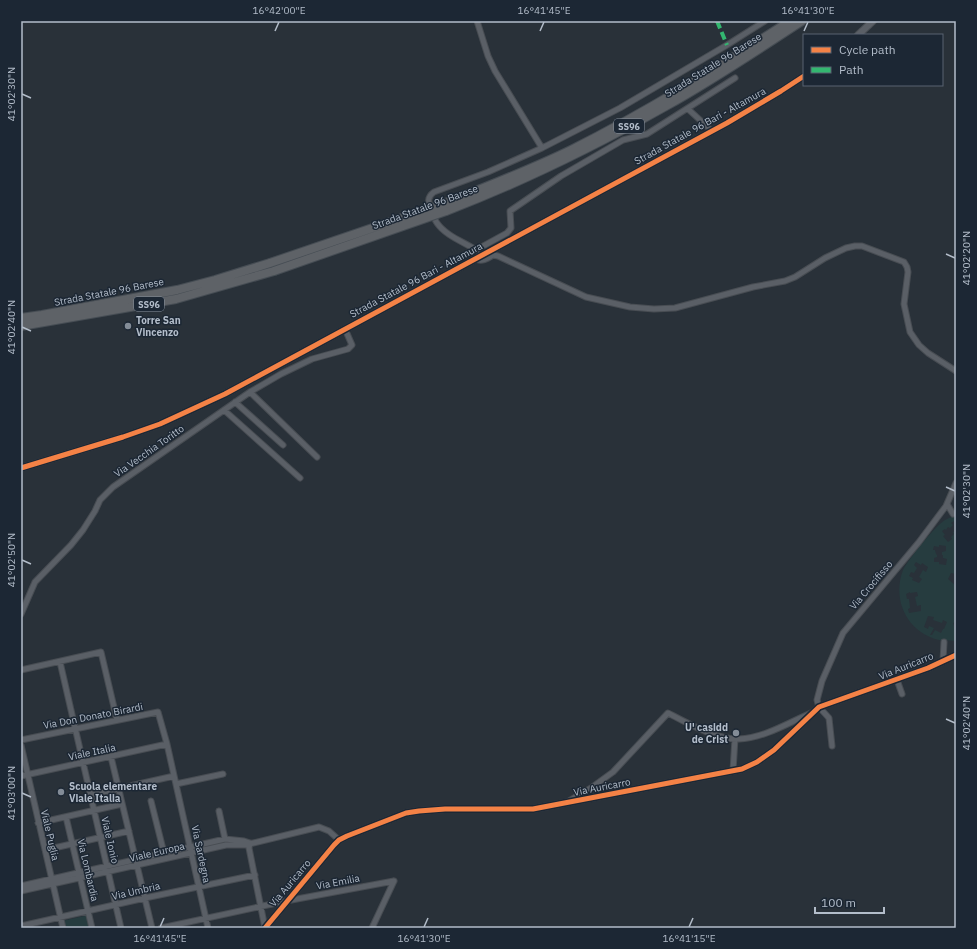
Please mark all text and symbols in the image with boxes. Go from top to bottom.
text: 16°42'00"E [252,4,306,17]
text: 16°41'45"E [517,4,571,17]
text: 16°41'30"E [781,4,835,17]
street label: Strada Statale 96 Barese [662,30,764,100]
legend [803,34,943,86]
text: Cycle path [839,42,896,57]
text: Path [839,62,864,77]
text: 41°02'30"N [5,67,18,121]
street label: Strada Statale 96 Bari - Altamura [632,84,769,168]
road number: SS96 [614,119,644,133]
street label: Strada Statale 96 Barese [370,182,480,232]
text: 41°02'20"N [960,231,973,285]
street label: Strada Statale 96 Bari - Altamura [347,239,485,321]
street label: Strada Statale 96 Barese [53,275,165,309]
road number: SS96 [134,297,164,311]
text: 41°02'40"N [5,300,18,354]
place label: Torre San Vincenzo [136,314,181,339]
marker: Torre San Vincenzo [123,321,133,331]
street label: Via Vecchia Toritto [111,422,187,480]
text: 41°02'30"N [960,464,973,518]
text: 41°02'50"N [5,533,18,587]
street label: Via Crocifisso [847,557,896,612]
street label: Via Auricarro [877,649,936,683]
text: 41°02'40"N [960,696,973,750]
street label: Via Don Donato Birardi [42,700,144,732]
place label: U' casidd de Crist [685,721,728,746]
marker: U' casidd de Crist [731,728,741,738]
street label: Viale Italia [67,741,117,763]
text: 41°03'00"N [5,766,18,820]
street label: Via Auricarro [572,775,632,799]
place label: Scuola elementare Viale Italia [69,780,157,805]
marker: Scuola elementare Viale Italia [56,787,66,797]
street label: Viale Puglia [38,808,62,862]
street label: Viale Ionio [98,815,122,865]
street label: Via Sardegna [189,824,214,885]
street label: Via Lombardia [74,837,102,903]
street label: Viale Europa [128,839,187,865]
street label: Via Auricarro [266,856,314,909]
street label: Via Emilia [315,871,361,893]
street label: Via Umbria [111,879,162,903]
scale bar [815,889,884,915]
text: 100 m [821,895,856,910]
text: 16°41'45"E [133,932,187,945]
text: 16°41'30"E [397,932,451,945]
text: 16°41'15"E [662,932,716,945]

